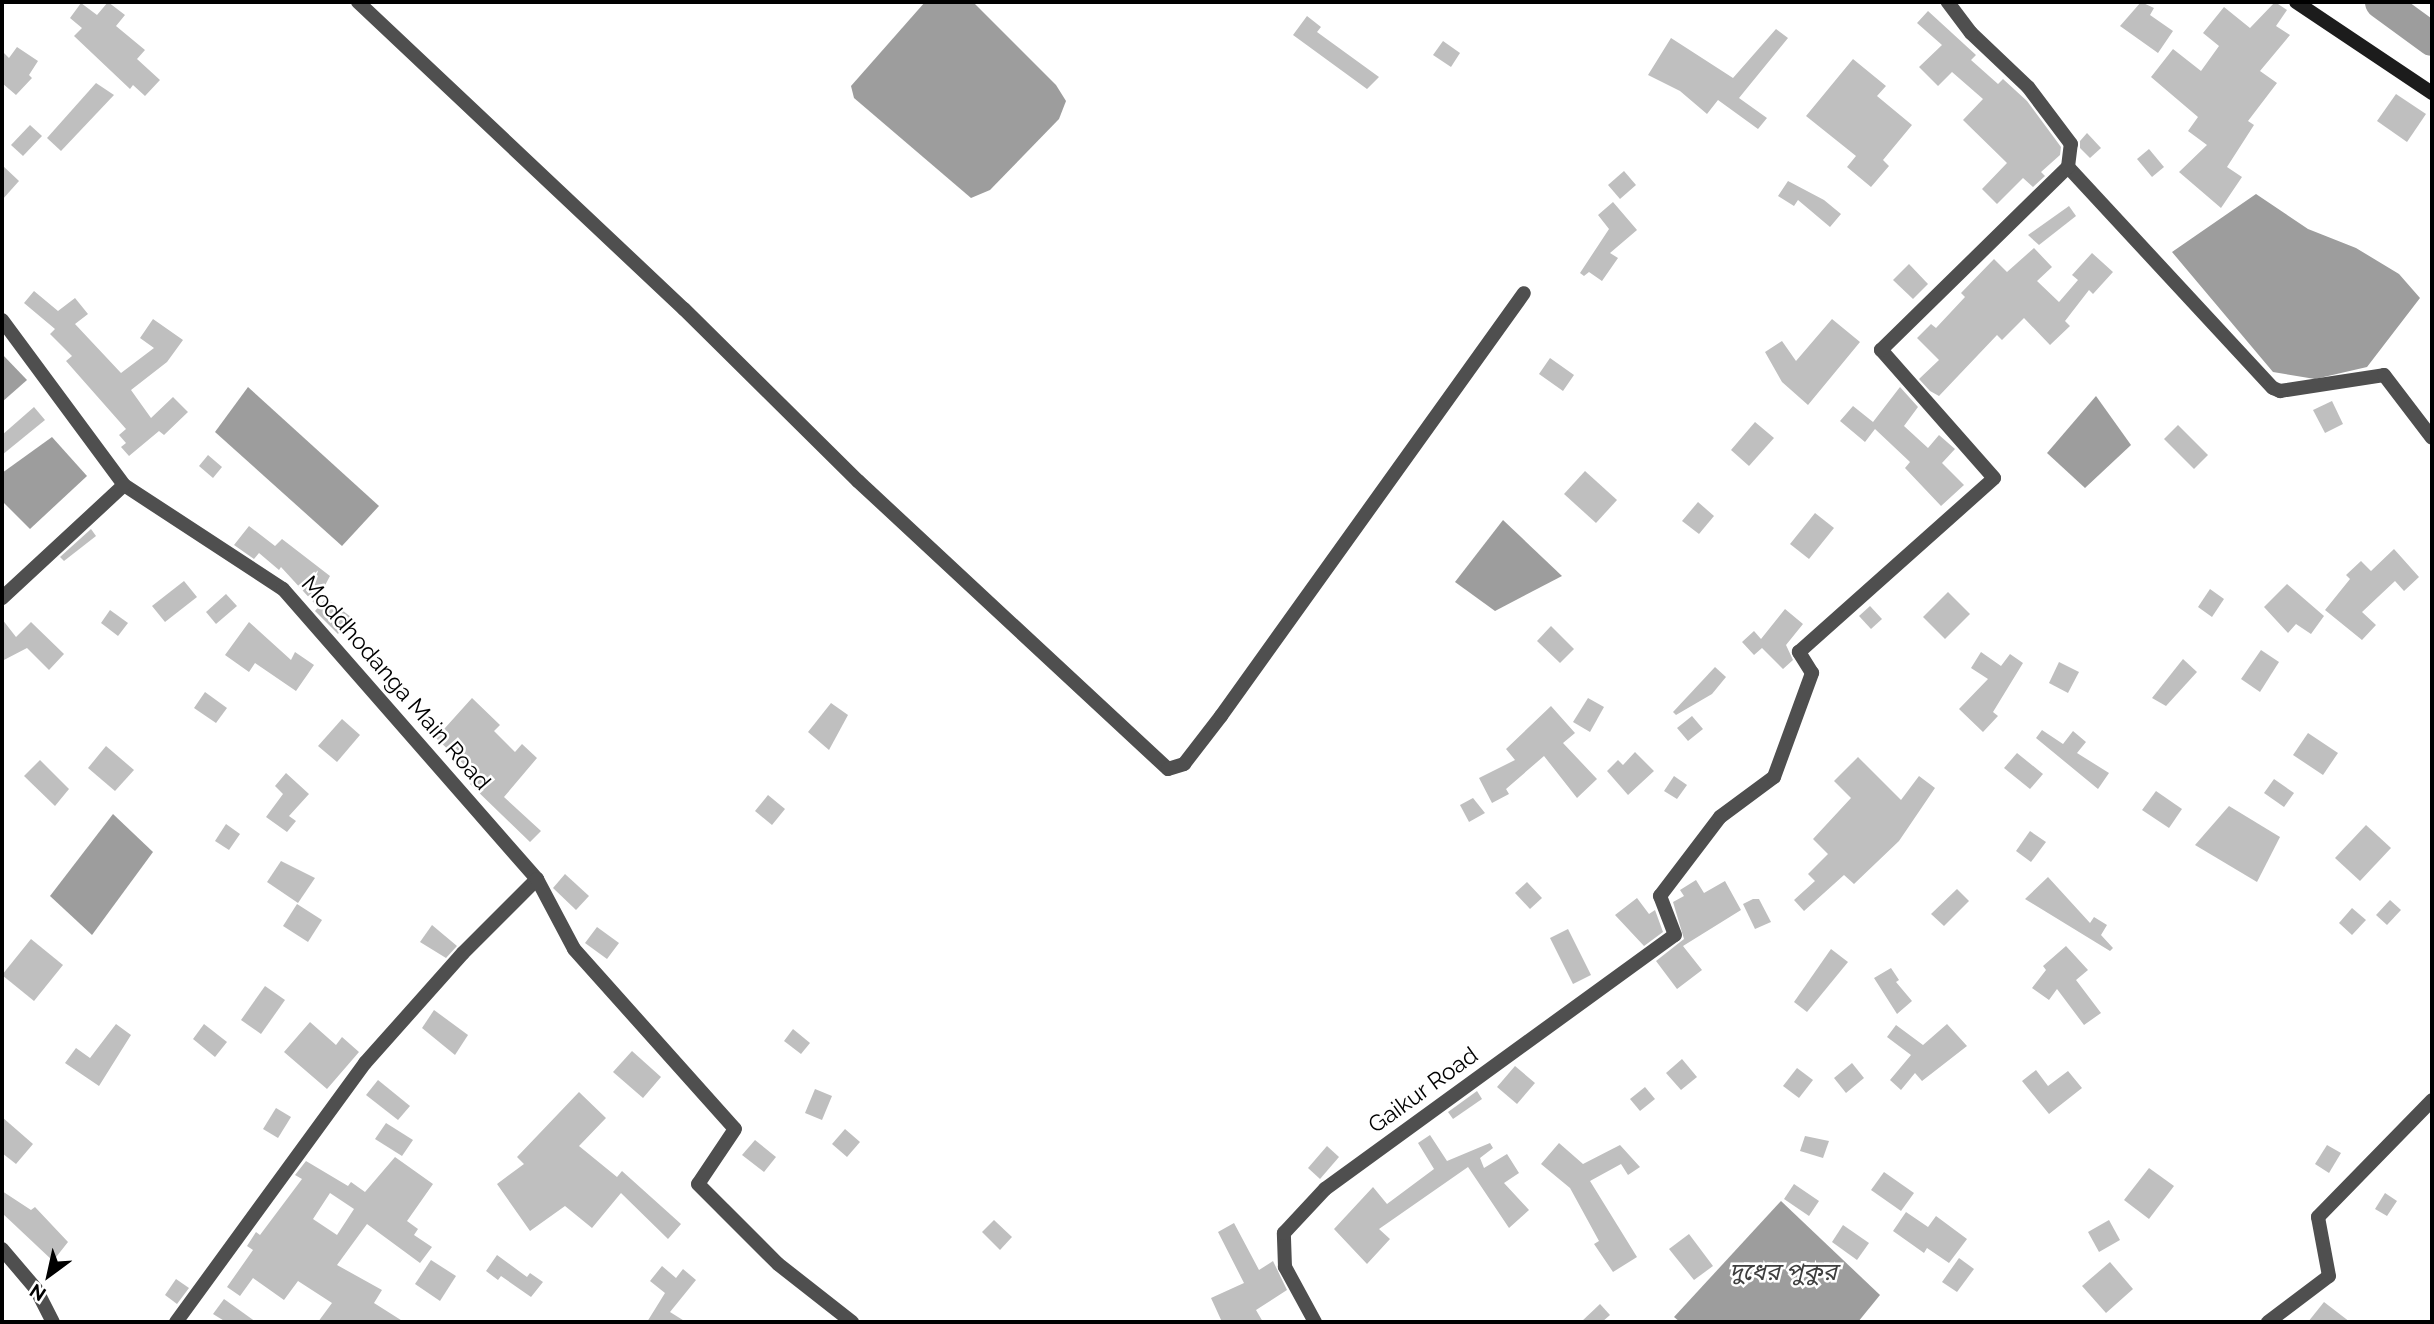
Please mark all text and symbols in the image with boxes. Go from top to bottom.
street label: Moddhodanga Main Road [296,570,496,796]
street label: Gaikur Road [1363,1041,1483,1139]
north arrow [14,1240,84,1310]
water label: দুধের পুকুর [1729,1258,1837,1286]
text: N [25,1279,50,1306]

